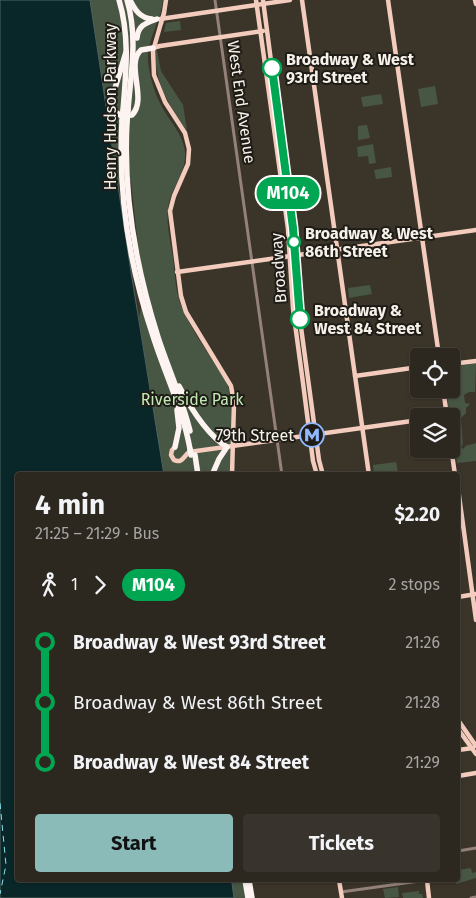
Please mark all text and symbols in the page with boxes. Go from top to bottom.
street label: Henry Hudson Parkway [101,24,120,190]
street label: West End Avenue [223,39,260,165]
place label: Broadway & West 93rd Street [286,50,415,87]
marker: Broadway & West 93rd Street [262,58,282,78]
line badge: M104 [253,177,323,209]
text: M104 [267,182,309,204]
place label: Broadway & West 86th Street [305,224,434,261]
street label: Broadway [267,232,290,304]
marker: Broadway & West 86th Street [287,235,301,249]
place label: Broadway & West 84 Street [314,301,422,338]
marker: Broadway & West 84 Street [290,309,310,329]
map controls [410,348,460,458]
button: locate [410,348,460,398]
park label: Riverside Park [141,390,244,409]
button: layers [410,408,460,458]
metro station icon: 79th Street [299,422,325,448]
place label: 79th Street [216,426,294,445]
text: 4 min [35,488,105,521]
text: $2.20 [394,503,440,526]
text: 21:25 – 21:29 · Bus [35,524,159,543]
icon: walk [35,571,63,599]
icon: forward [86,571,114,599]
text: M104 [132,574,175,596]
text: 1 [71,575,78,594]
text: 2 stops [389,575,440,594]
text: Broadway & West 93rd Street [73,631,326,654]
text: 21:26 [405,633,440,652]
text: Broadway & West 86th Street [73,691,322,714]
text: 21:28 [405,693,440,712]
text: Broadway & West 84 Street [73,751,309,774]
text: 21:29 [406,753,440,772]
button: Start [35,814,233,872]
button: Tickets [243,814,440,872]

